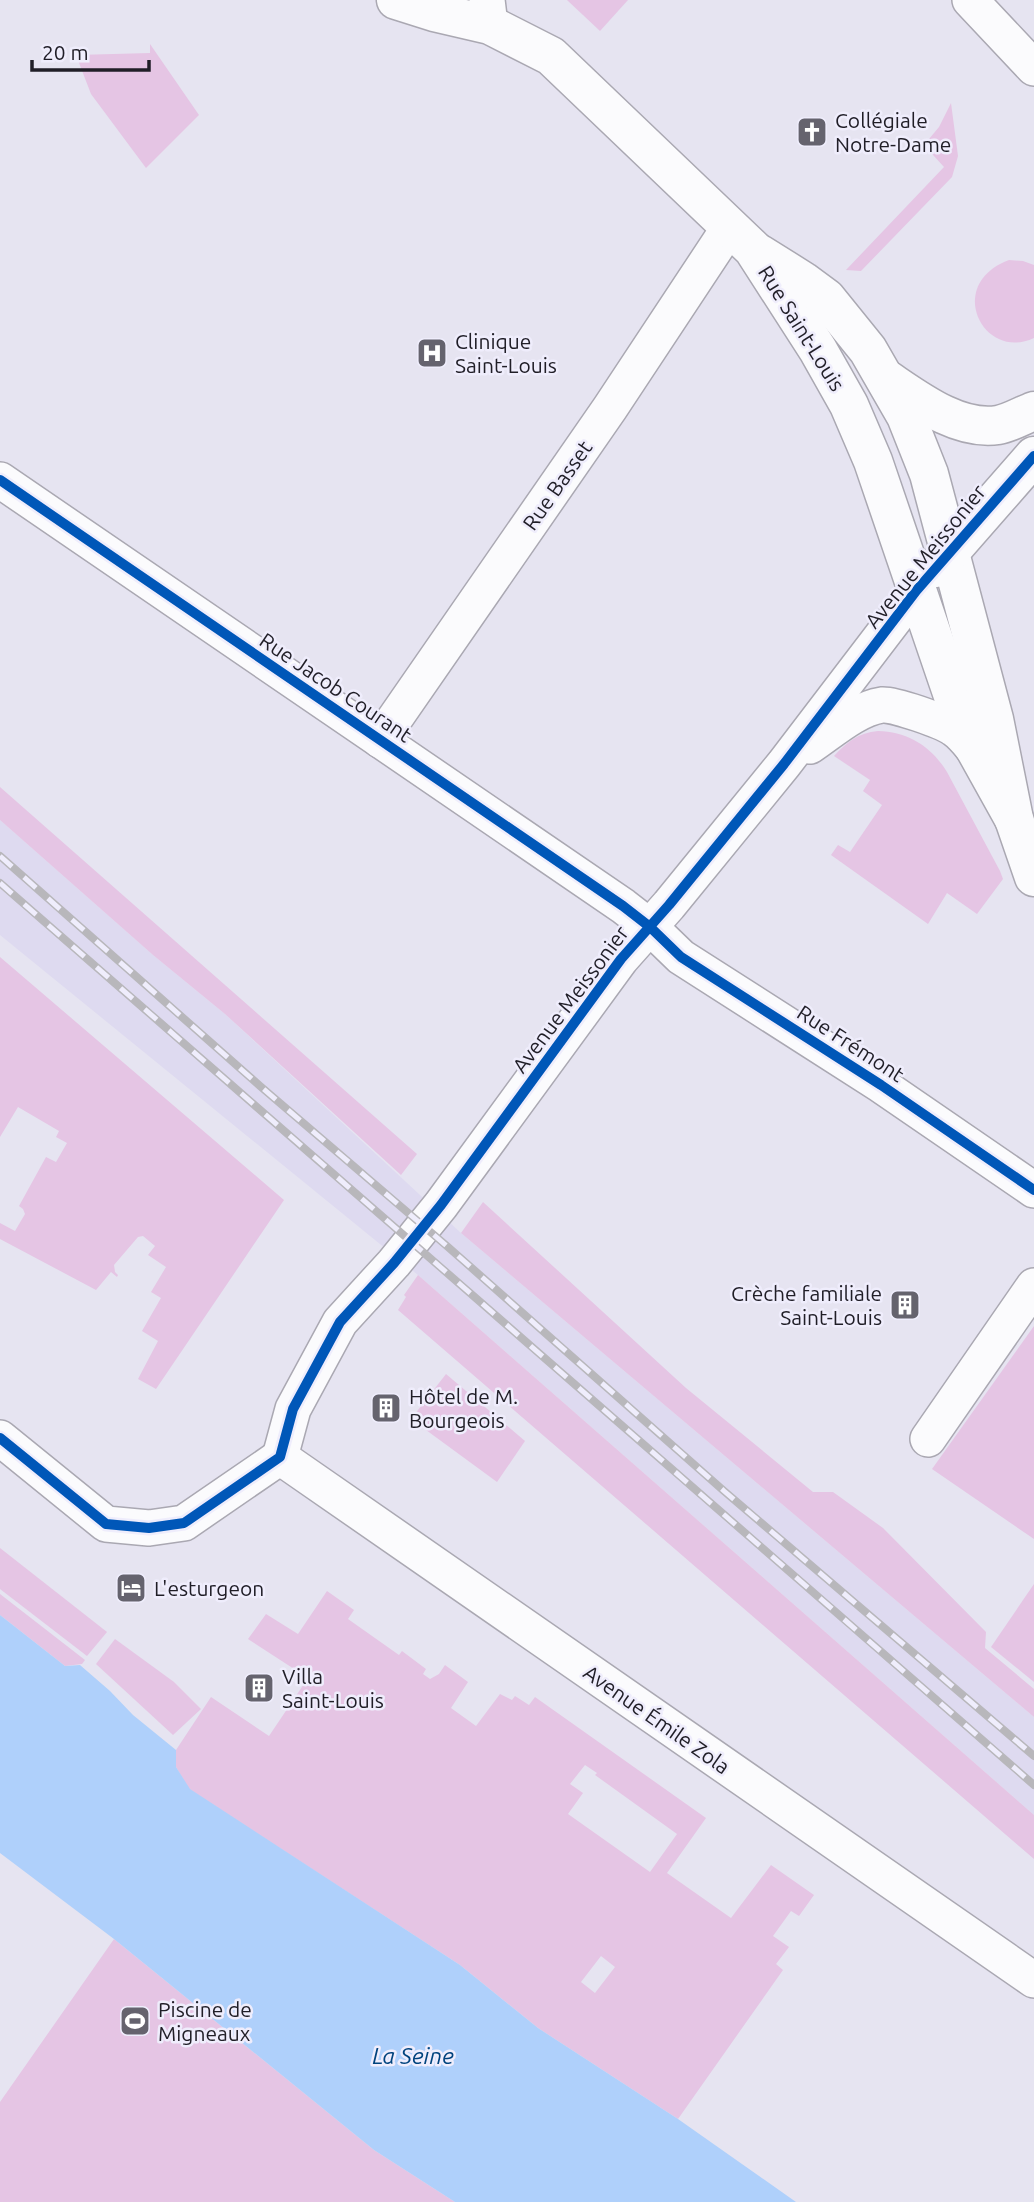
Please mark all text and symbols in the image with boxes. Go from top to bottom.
scale bar [32,28,149,72]
text: 20 m [42,40,89,64]
place label: Collégiale Notre-Dame [835,108,951,156]
church icon: Collégiale Notre-Dame [795,115,829,149]
street label: Rue Saint-Louis [754,261,850,395]
place label: Clinique Saint-Louis [455,329,557,377]
hospital icon: Clinique Saint-Louis [415,336,449,370]
street label: Rue Basset [517,436,597,534]
street label: Avenue Meissonier [860,479,990,633]
street label: Rue Jacob Courant [256,627,416,747]
street label: Avenue Meissonier [507,921,633,1077]
street label: Rue Frémont [793,1000,909,1086]
place label: Crèche familiale Saint-Louis [731,1281,882,1329]
building icon: Crèche familiale Saint-Louis [888,1288,922,1322]
place label: Hôtel de M. Bourgeois [409,1384,518,1432]
building icon: Hôtel de M. Bourgeois [369,1391,403,1425]
hotel icon: L'esturgeon [114,1571,148,1605]
place label: L'esturgeon [154,1576,264,1600]
street label: Avenue Émile Zola [579,1660,735,1778]
place label: Villa Saint-Louis [282,1664,384,1712]
building icon: Villa Saint-Louis [242,1671,276,1705]
place label: Piscine de Migneaux [158,1997,252,2045]
sports icon: Piscine de Migneaux [118,2004,152,2038]
water label: La Seine [372,2043,454,2068]

